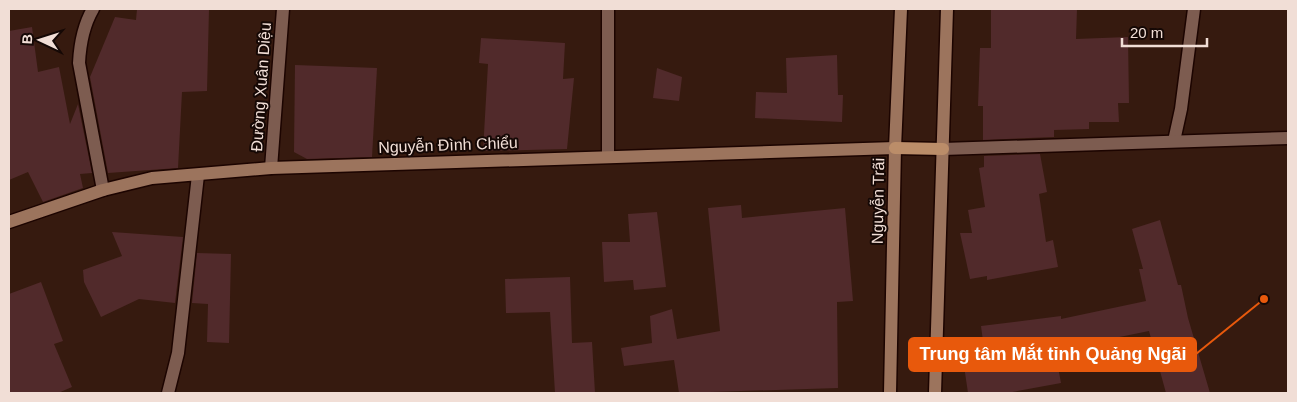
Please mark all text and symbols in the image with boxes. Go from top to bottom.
north arrow [15,15,65,65]
scale bar [1122,15,1207,47]
street label: Đường Xuân Diệu [248,22,274,152]
text: 20 m [1130,24,1163,41]
text: B [19,33,35,45]
street label: Nguyễn Đình Chiểu [378,133,518,156]
street label: Nguyễn Trãi [868,158,887,244]
callout: Trung tâm Mắt tỉnh Quảng Ngãi [909,338,1196,371]
text: Trung tâm Mắt tỉnh Quảng Ngãi [920,343,1187,364]

